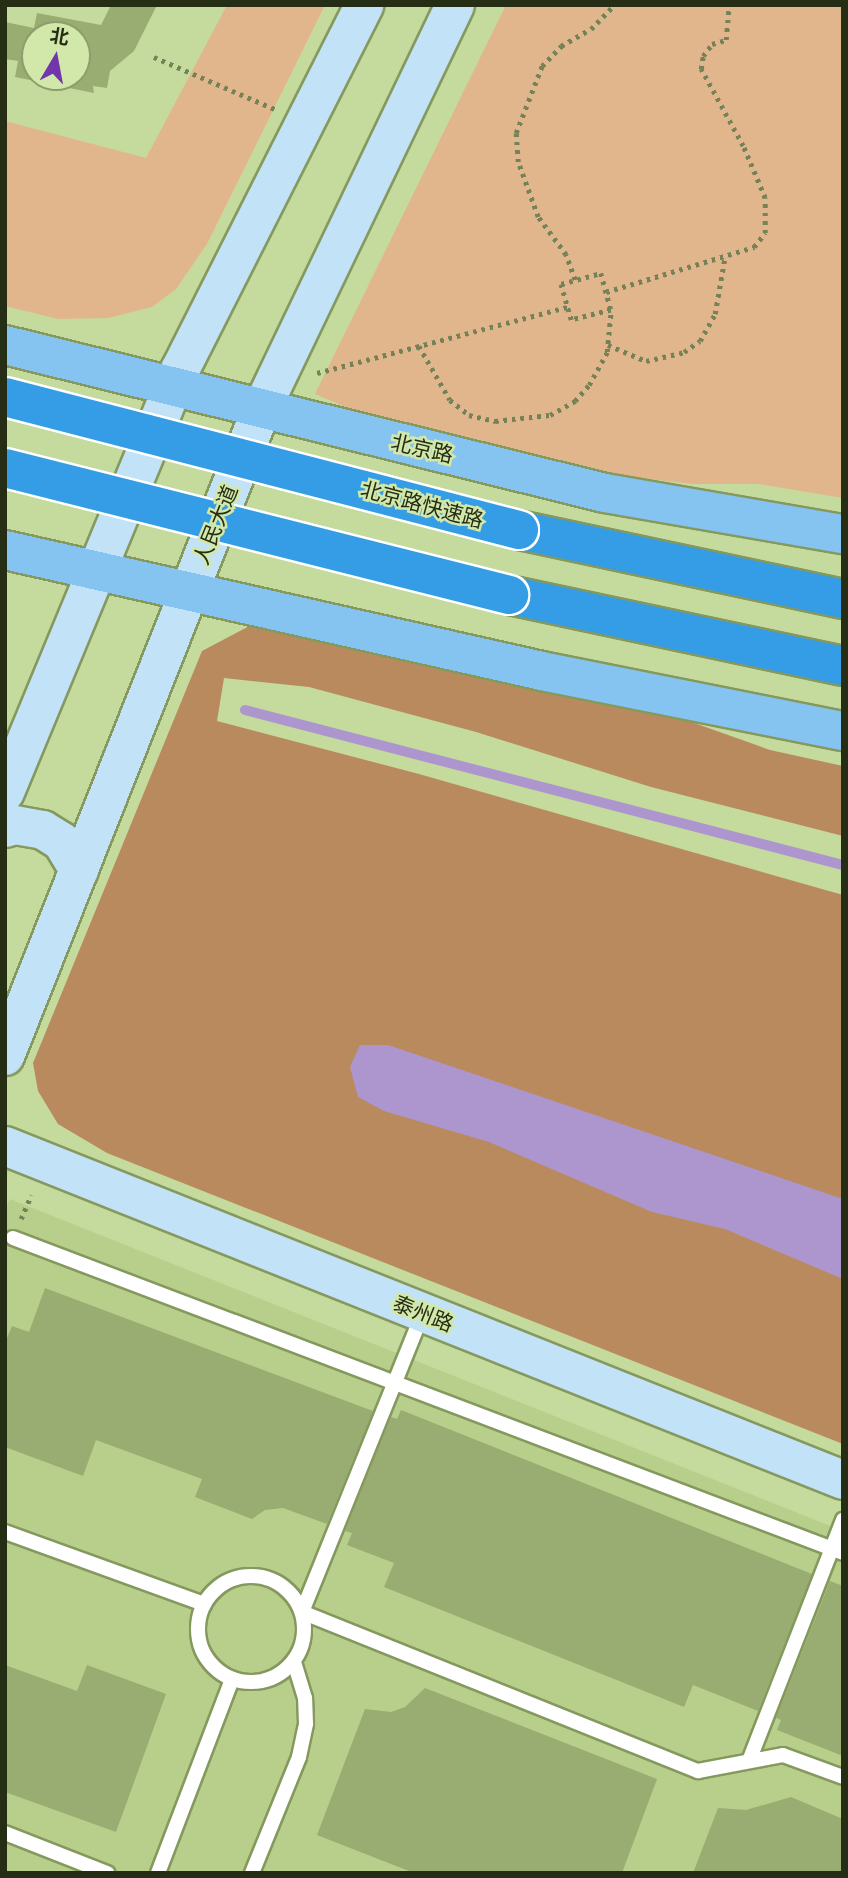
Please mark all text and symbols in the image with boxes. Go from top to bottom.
north arrow [21,21,91,91]
text: 北 [48,23,71,51]
street label: 北京路 [388,430,456,468]
street label: 北京路快速路 [358,477,486,533]
street label: 人民大道 [189,481,243,569]
street label: 泰州路 [389,1291,457,1337]

